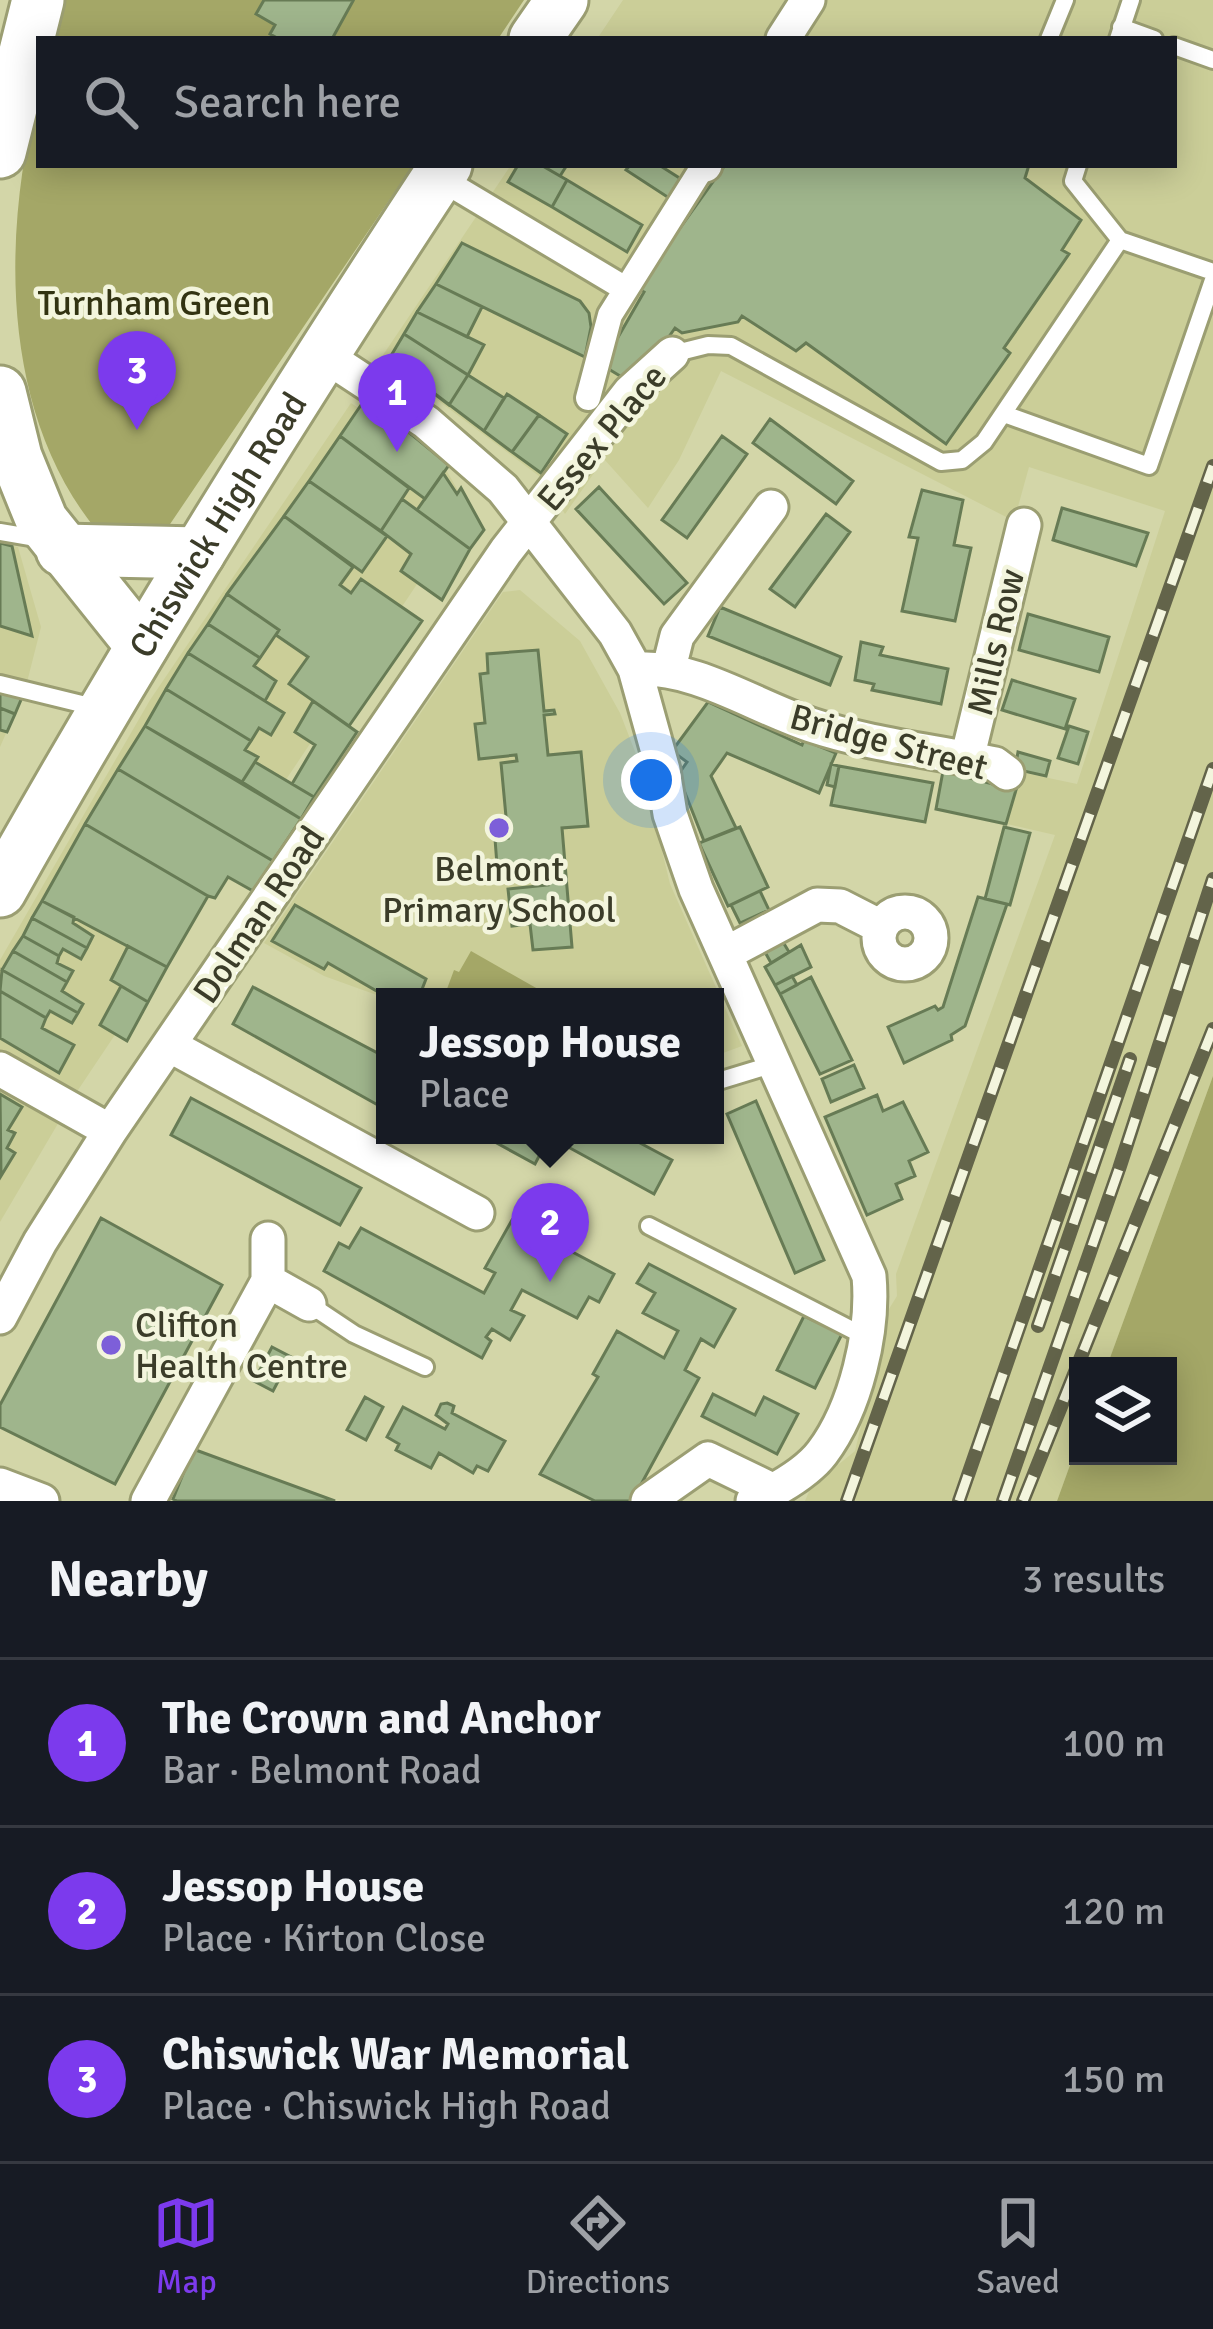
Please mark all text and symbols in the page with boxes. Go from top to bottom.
search box [36,36,1177,168]
icon: search [78,69,144,135]
text: Search here [174,75,401,130]
park label: Turnham Green [37,281,271,326]
pin: 3 [98,331,176,430]
pin: 1 [358,353,436,452]
street label: Essex Place [528,355,677,521]
street label: Chiswick High Road [120,384,317,666]
street label: Mills Row [958,565,1035,720]
street label: Bridge Street [785,694,992,790]
your location [621,750,681,810]
marker: Belmont Primary School [486,815,512,841]
street label: Dolman Road [184,818,335,1012]
place label: Belmont Primary School [382,847,616,933]
popup [376,988,724,1144]
text: Jessop House [419,1015,681,1070]
text: Place [419,1070,510,1118]
pin: 2 [511,1183,589,1282]
place label: Clifton Health Centre [135,1303,348,1389]
marker: Clifton Health Centre [98,1332,124,1358]
map controls [1069,1357,1177,1465]
button: layers [1069,1357,1177,1465]
text: Nearby [48,1548,208,1611]
text: 3 results [1022,1555,1165,1603]
text: The Crown and Anchor [162,1691,601,1746]
text: 1 [76,1719,98,1767]
text: 100 m [1062,1719,1165,1767]
text: Bar · Belmont Road [162,1746,482,1794]
text: Jessop House [162,1859,424,1914]
text: 2 [76,1887,98,1935]
text: 120 m [1062,1887,1165,1935]
text: Place · Kirton Close [162,1914,486,1962]
text: Chiswick War Memorial [162,2027,629,2082]
text: 3 [76,2055,98,2103]
text: 150 m [1062,2055,1165,2103]
text: Place · Chiswick High Road [162,2082,611,2130]
tab: Map [153,2190,219,2303]
tab: Directions [526,2190,670,2303]
tab: Saved [977,2190,1060,2303]

